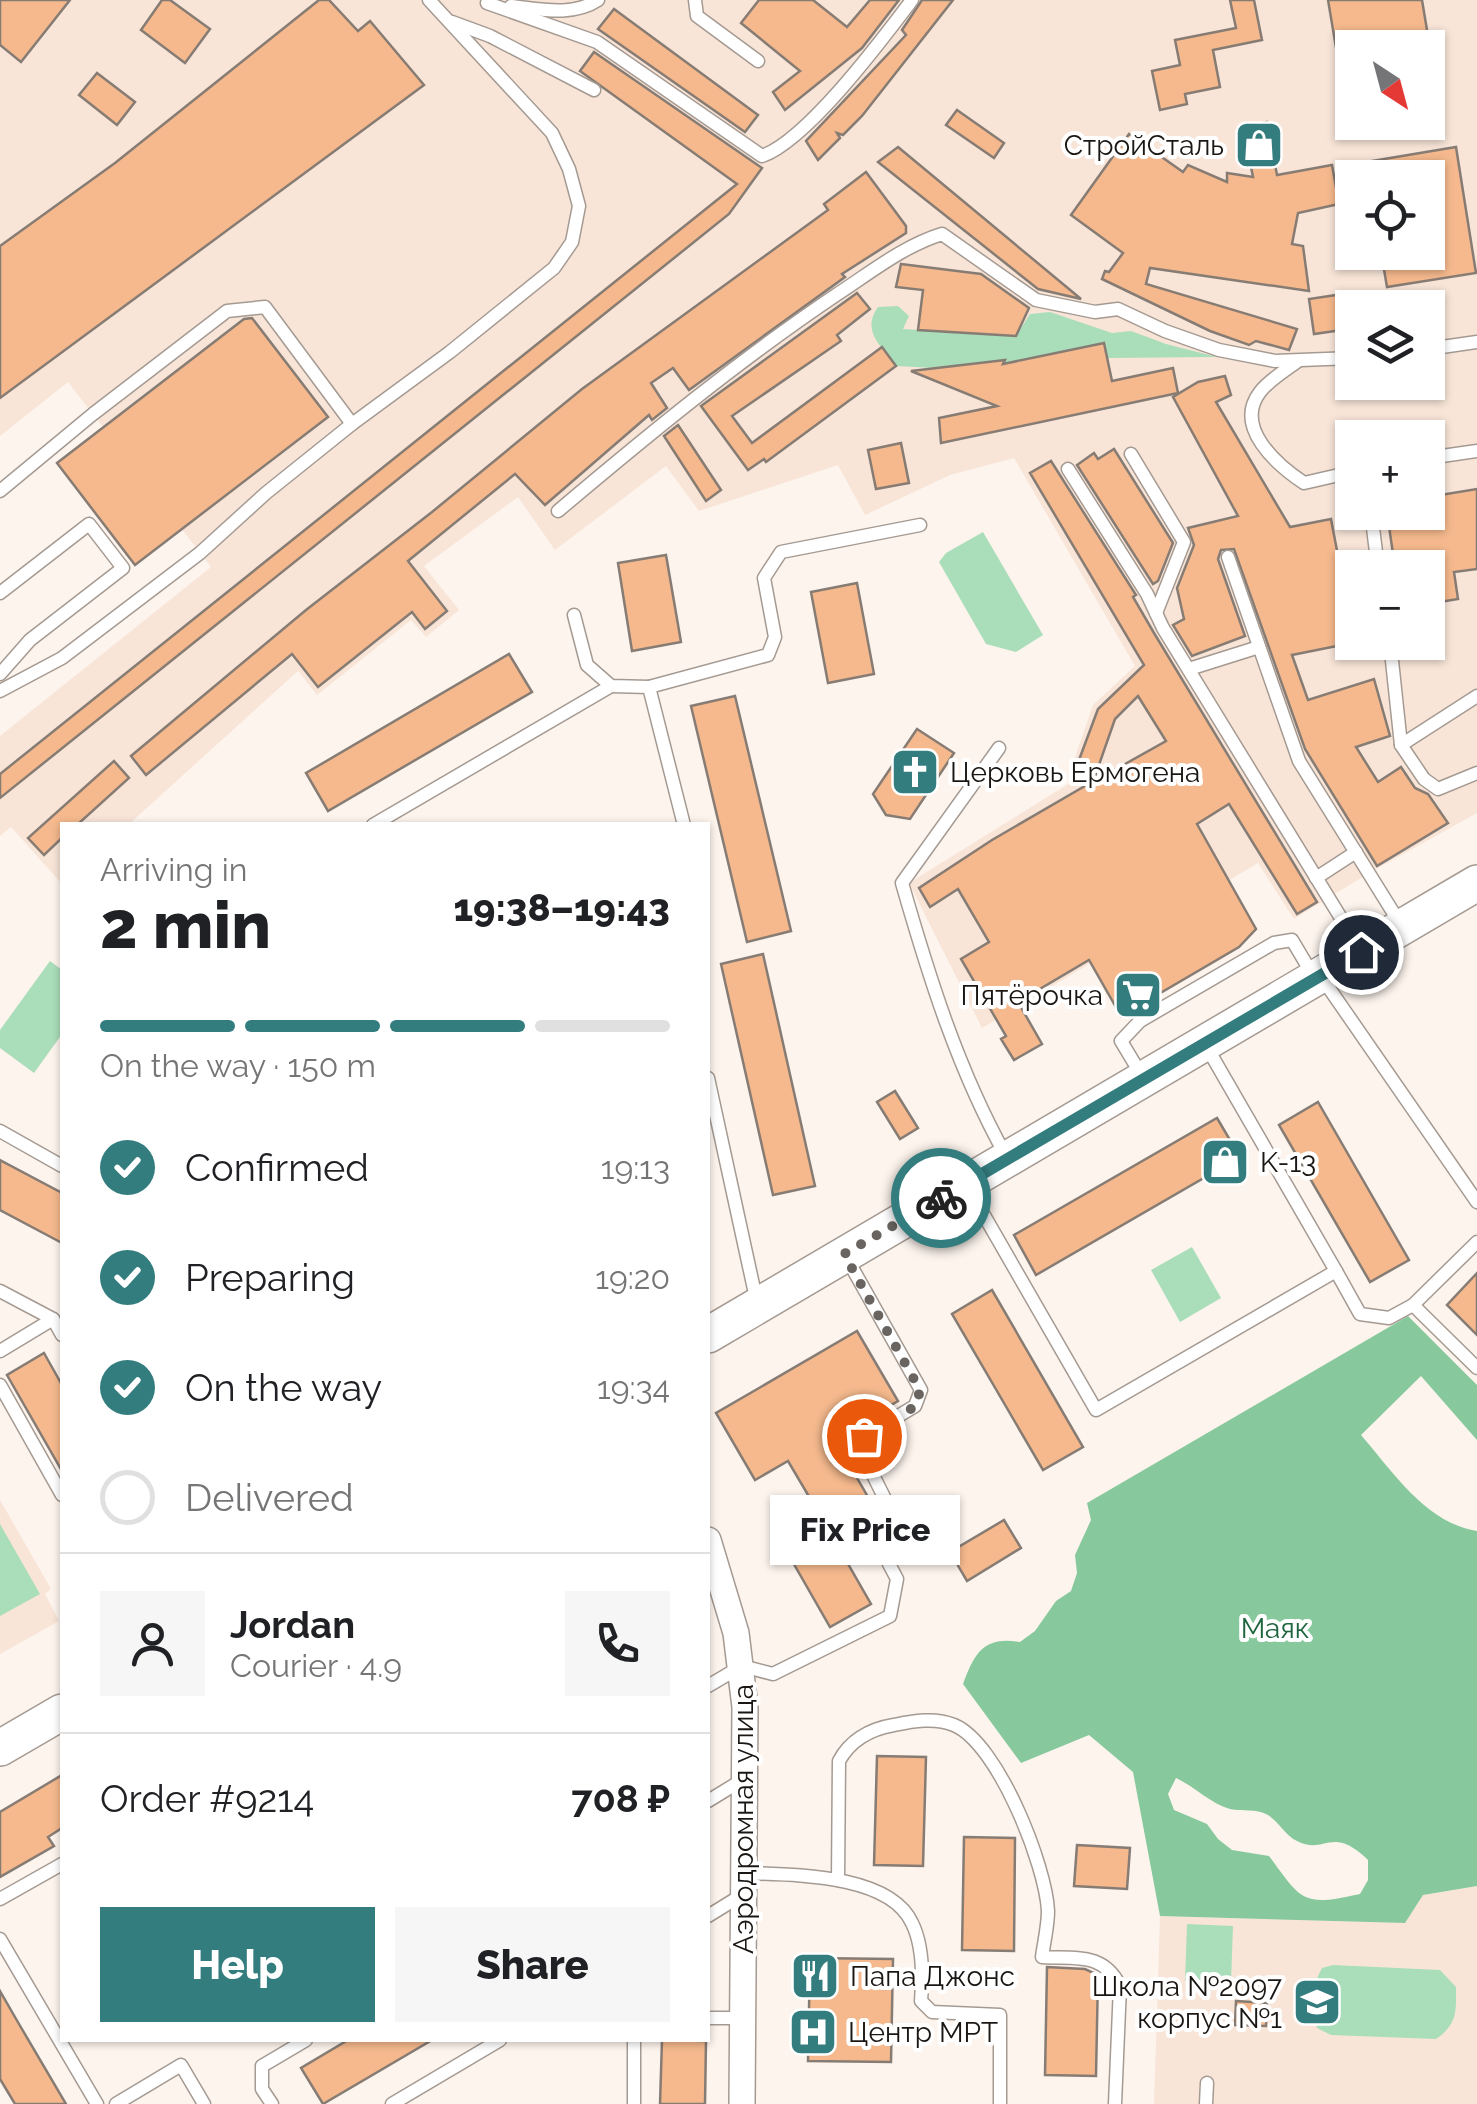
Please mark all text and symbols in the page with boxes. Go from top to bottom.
north arrow [1335,30,1445,140]
map controls [1335,30,1445,660]
shop icon: СтройСталь [1233,119,1285,171]
place label: СтройСталь [1064,129,1224,162]
button: locate [1335,160,1445,270]
button: layers [1335,290,1445,400]
button: + [1335,420,1445,530]
button: − [1335,550,1445,660]
church icon: Церковь Ермогена [889,746,941,798]
place label: Церковь Ермогена [950,756,1200,789]
text: Arriving in [100,851,247,888]
text: 19:38–19:43 [453,885,670,930]
text: 2 min [100,887,271,963]
pin [1319,910,1404,995]
icon: home [1334,925,1389,980]
supermarket icon: Пятёрочка [1112,969,1164,1021]
place label: Пятёрочка [961,979,1103,1012]
text: On the way · 150 m [100,1047,376,1084]
shop icon: K-13 [1199,1136,1251,1188]
icon: check [100,1140,155,1195]
text: Confirmed [185,1145,369,1190]
place label: K-13 [1260,1146,1316,1179]
courier [891,1148,991,1248]
text: 19:13 [601,1149,670,1186]
icon: bike [914,1171,969,1226]
icon: check [100,1250,155,1305]
text: Preparing [185,1255,355,1300]
text: 19:20 [595,1259,670,1296]
icon: check [100,1360,155,1415]
text: On the way [185,1365,382,1410]
text: 19:34 [597,1369,670,1406]
pin [822,1394,907,1479]
icon: bag [837,1409,892,1464]
text: Delivered [185,1475,354,1520]
callout: Fix Price [769,1496,959,1566]
text: Fix Price [800,1511,930,1548]
button: person [100,1591,205,1696]
button: phone [565,1591,670,1696]
text: Jordan [230,1602,355,1647]
park label: Маяк [1241,1612,1309,1645]
text: Courier · 4.9 [230,1647,402,1684]
street label: Аэродромная улица [727,1684,760,1954]
text: Order #9214 [100,1776,314,1821]
text: 708 ₽ [571,1776,670,1821]
button: Help [100,1907,375,2022]
button: Share [395,1907,670,2022]
restaurant icon: Папа Джонс [789,1950,841,2002]
place label: Папа Джонс [850,1960,1015,1993]
place label: Школа №2097 корпус №1 [1092,1970,1282,2035]
school or university icon: Школа №2097 корпус №1 [1291,1976,1343,2028]
hospital icon: Центр МРТ [787,2006,839,2058]
place label: Центр МРТ [848,2016,998,2049]

